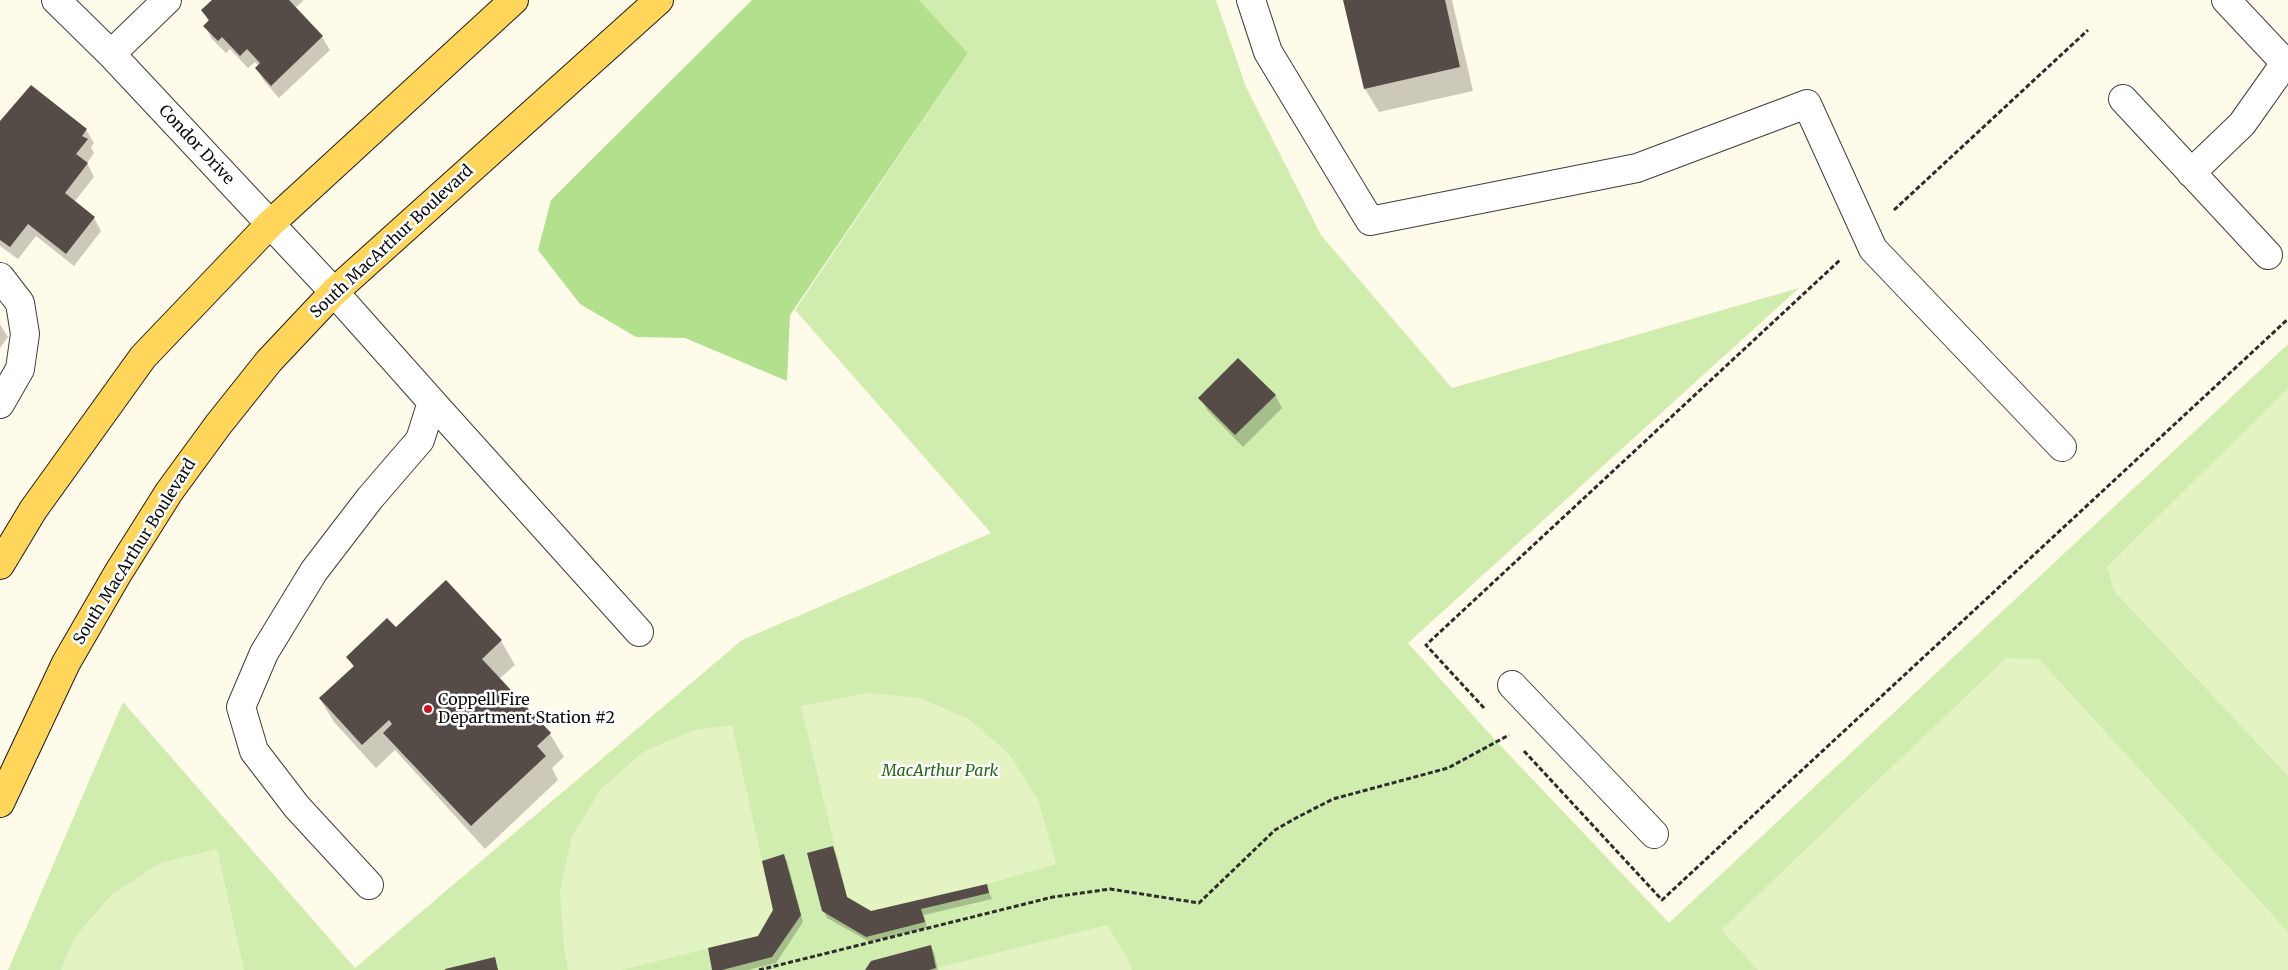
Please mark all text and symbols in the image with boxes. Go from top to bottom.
street label: Condor Drive [154,101,238,189]
street label: South MacArthur Boulevard [307,161,477,323]
street label: South MacArthur Boulevard [70,455,200,649]
place label: Coppell Fire Department Station #2 [438,690,615,728]
marker: Coppell Fire Department Station #2 [422,703,434,715]
park label: MacArthur Park [882,761,998,781]

